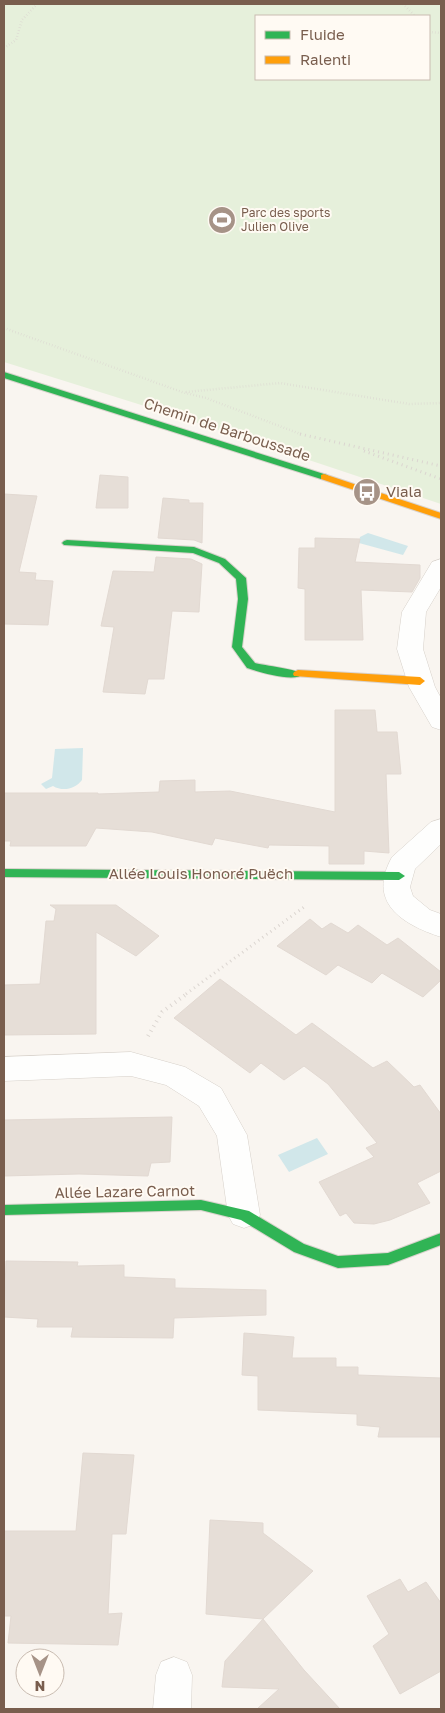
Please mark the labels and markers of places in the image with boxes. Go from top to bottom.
sports icon: Parc des sports Julien Olive [207,205,237,235]
place label: Parc des sports Julien Olive [241,205,330,234]
bus stop icon: Viala [352,477,382,507]
place label: Viala [386,482,422,500]

